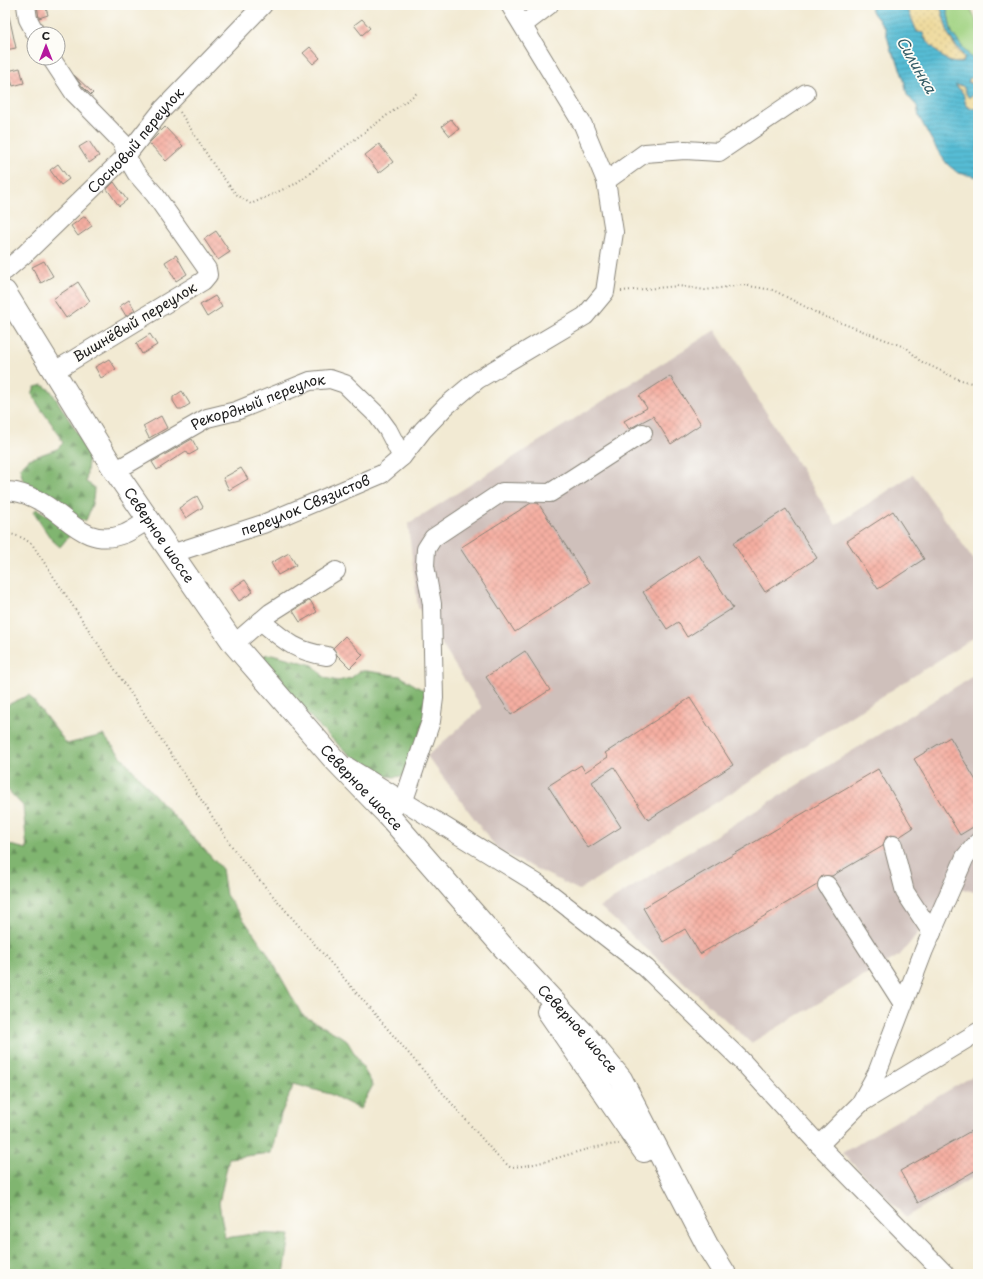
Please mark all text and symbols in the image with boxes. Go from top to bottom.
north arrow [26,26,66,66]
text: С [42,27,50,44]
water label: Силинка [892,31,943,98]
street label: Сосновый переулок [82,82,189,198]
street label: Вишнёвый переулок [69,276,201,367]
street label: Рекордный переулок [186,368,327,435]
street label: переулок Связистов [238,469,373,541]
street label: Северное шоссе [119,483,200,587]
street label: Северное шоссе [315,739,408,835]
street label: Северное шоссе [533,979,623,1077]

